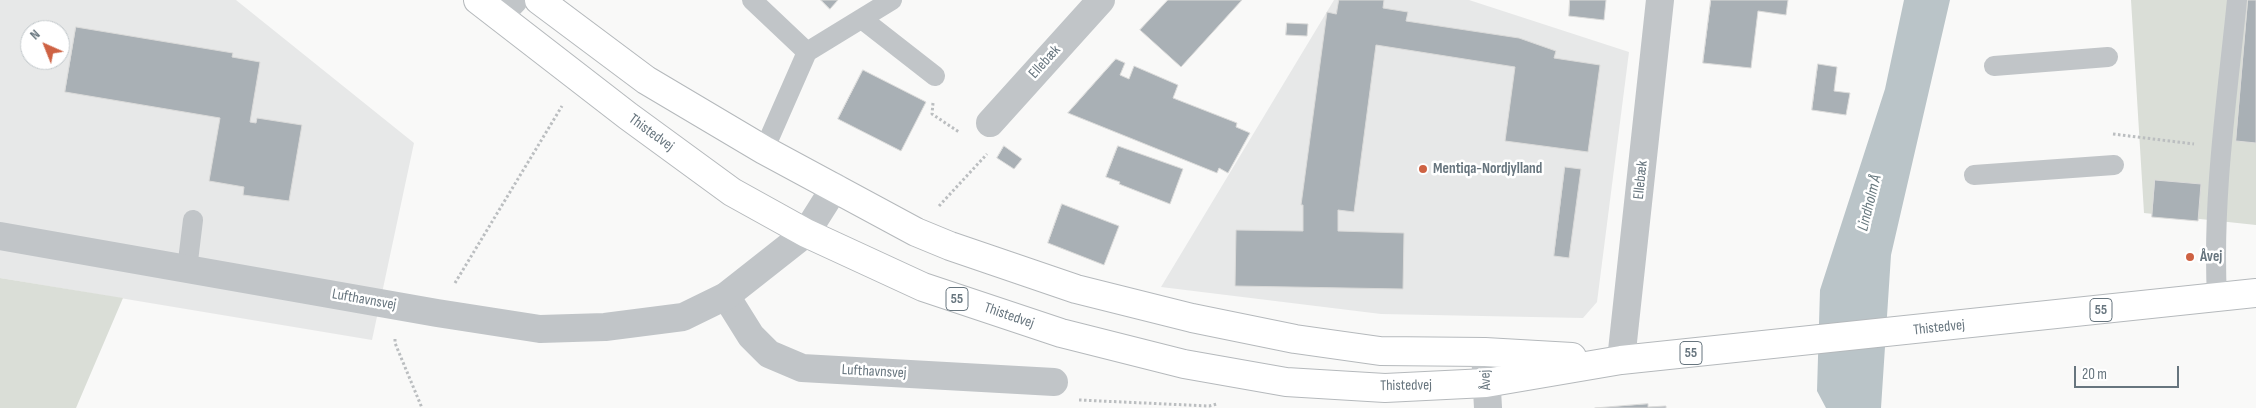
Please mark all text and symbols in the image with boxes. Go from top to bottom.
north arrow [20,20,70,70]
text: N [26,26,44,43]
street label: Ellebæk [1025,42,1065,82]
street label: Thistedvej [625,111,677,155]
place label: Mentiqa-Nordjylland [1433,160,1542,178]
street label: Ellebæk [1630,160,1652,200]
marker: Mentiqa-Nordjylland [1417,163,1429,175]
water label: Lindholm Å [1854,173,1886,233]
place label: Åvej [2200,248,2222,266]
marker: Åvej [2184,251,2196,263]
street label: Lufthavnsvej [331,286,397,314]
road number: 55 [946,288,968,310]
road number: 55 [2090,298,2112,322]
street label: Thistedvej [982,299,1036,333]
street label: Thistedvej [1912,316,1966,340]
road number: 55 [1680,342,1702,364]
scale bar [2076,356,2181,388]
street label: Lufthavnsvej [841,361,907,383]
text: 20 m [2082,365,2107,384]
street label: Åvej [1476,369,1496,391]
street label: Thistedvej [1380,377,1432,395]

